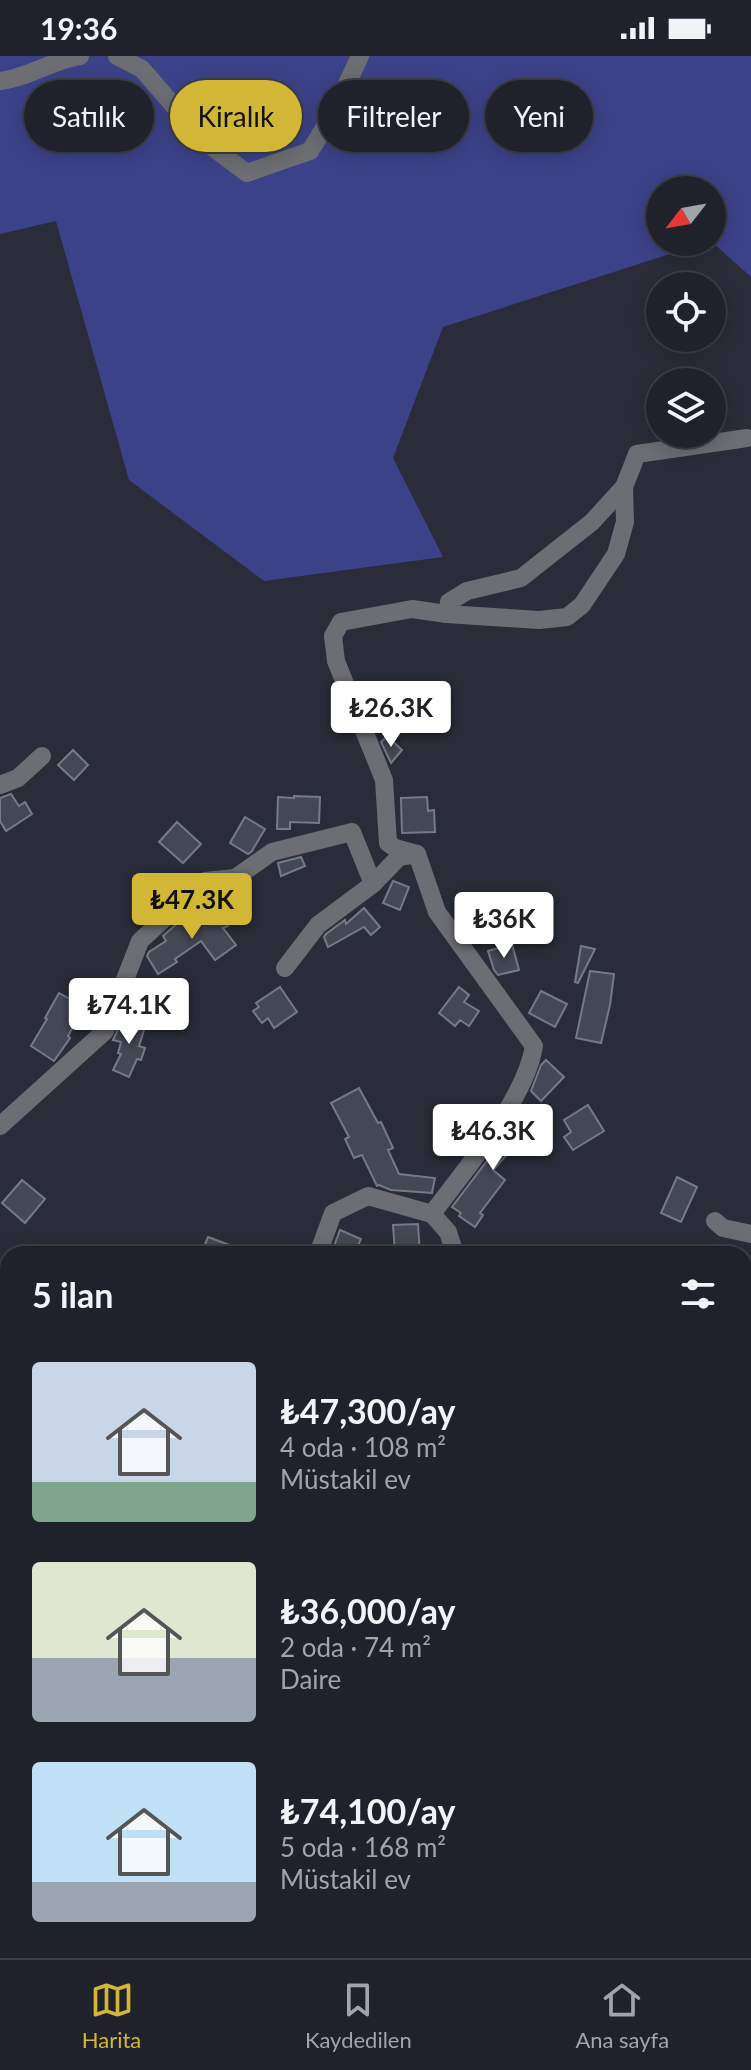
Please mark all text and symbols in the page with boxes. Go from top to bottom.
text: 19:36 [40,10,117,46]
chip: Satılık [24,80,154,152]
chip: Kiralık [170,80,302,152]
chip: Filtreler [318,80,469,152]
chip: Yeni [485,80,593,152]
north arrow [646,176,726,256]
map controls [646,176,726,448]
button: locate [646,272,726,352]
button: layers [646,368,726,448]
pin: ₺26.3K [326,681,456,749]
text: ₺26.3K [349,691,433,723]
pin: ₺47.3K [127,873,257,941]
text: ₺47.3K [150,883,234,915]
pin: ₺36K [457,892,551,960]
text: ₺36K [472,902,536,934]
pin: ₺74.1K [64,978,194,1046]
text: ₺74.1K [87,988,171,1020]
pin: ₺46.3K [428,1104,558,1172]
text: ₺46.3K [451,1114,535,1146]
icon: filters [676,1272,720,1316]
text: 5 ilan [32,1274,114,1315]
text: ₺47,300/ay [280,1390,455,1431]
icon: home [96,1394,192,1490]
text: 4 oda · 108 m² [280,1431,446,1463]
text: Müstakil ev [280,1463,411,1495]
text: ₺36,000/ay [280,1590,455,1631]
icon: home [96,1594,192,1690]
text: 2 oda · 74 m² [280,1631,431,1663]
text: Daire [280,1663,341,1695]
text: ₺74,100/ay [280,1790,455,1831]
icon: home [96,1794,192,1890]
text: 5 oda · 168 m² [280,1831,446,1863]
text: Müstakil ev [280,1863,411,1895]
tab: Harita [82,1978,141,2053]
tab: Kaydedilen [305,1978,412,2053]
tab: Ana sayfa [575,1978,669,2053]

